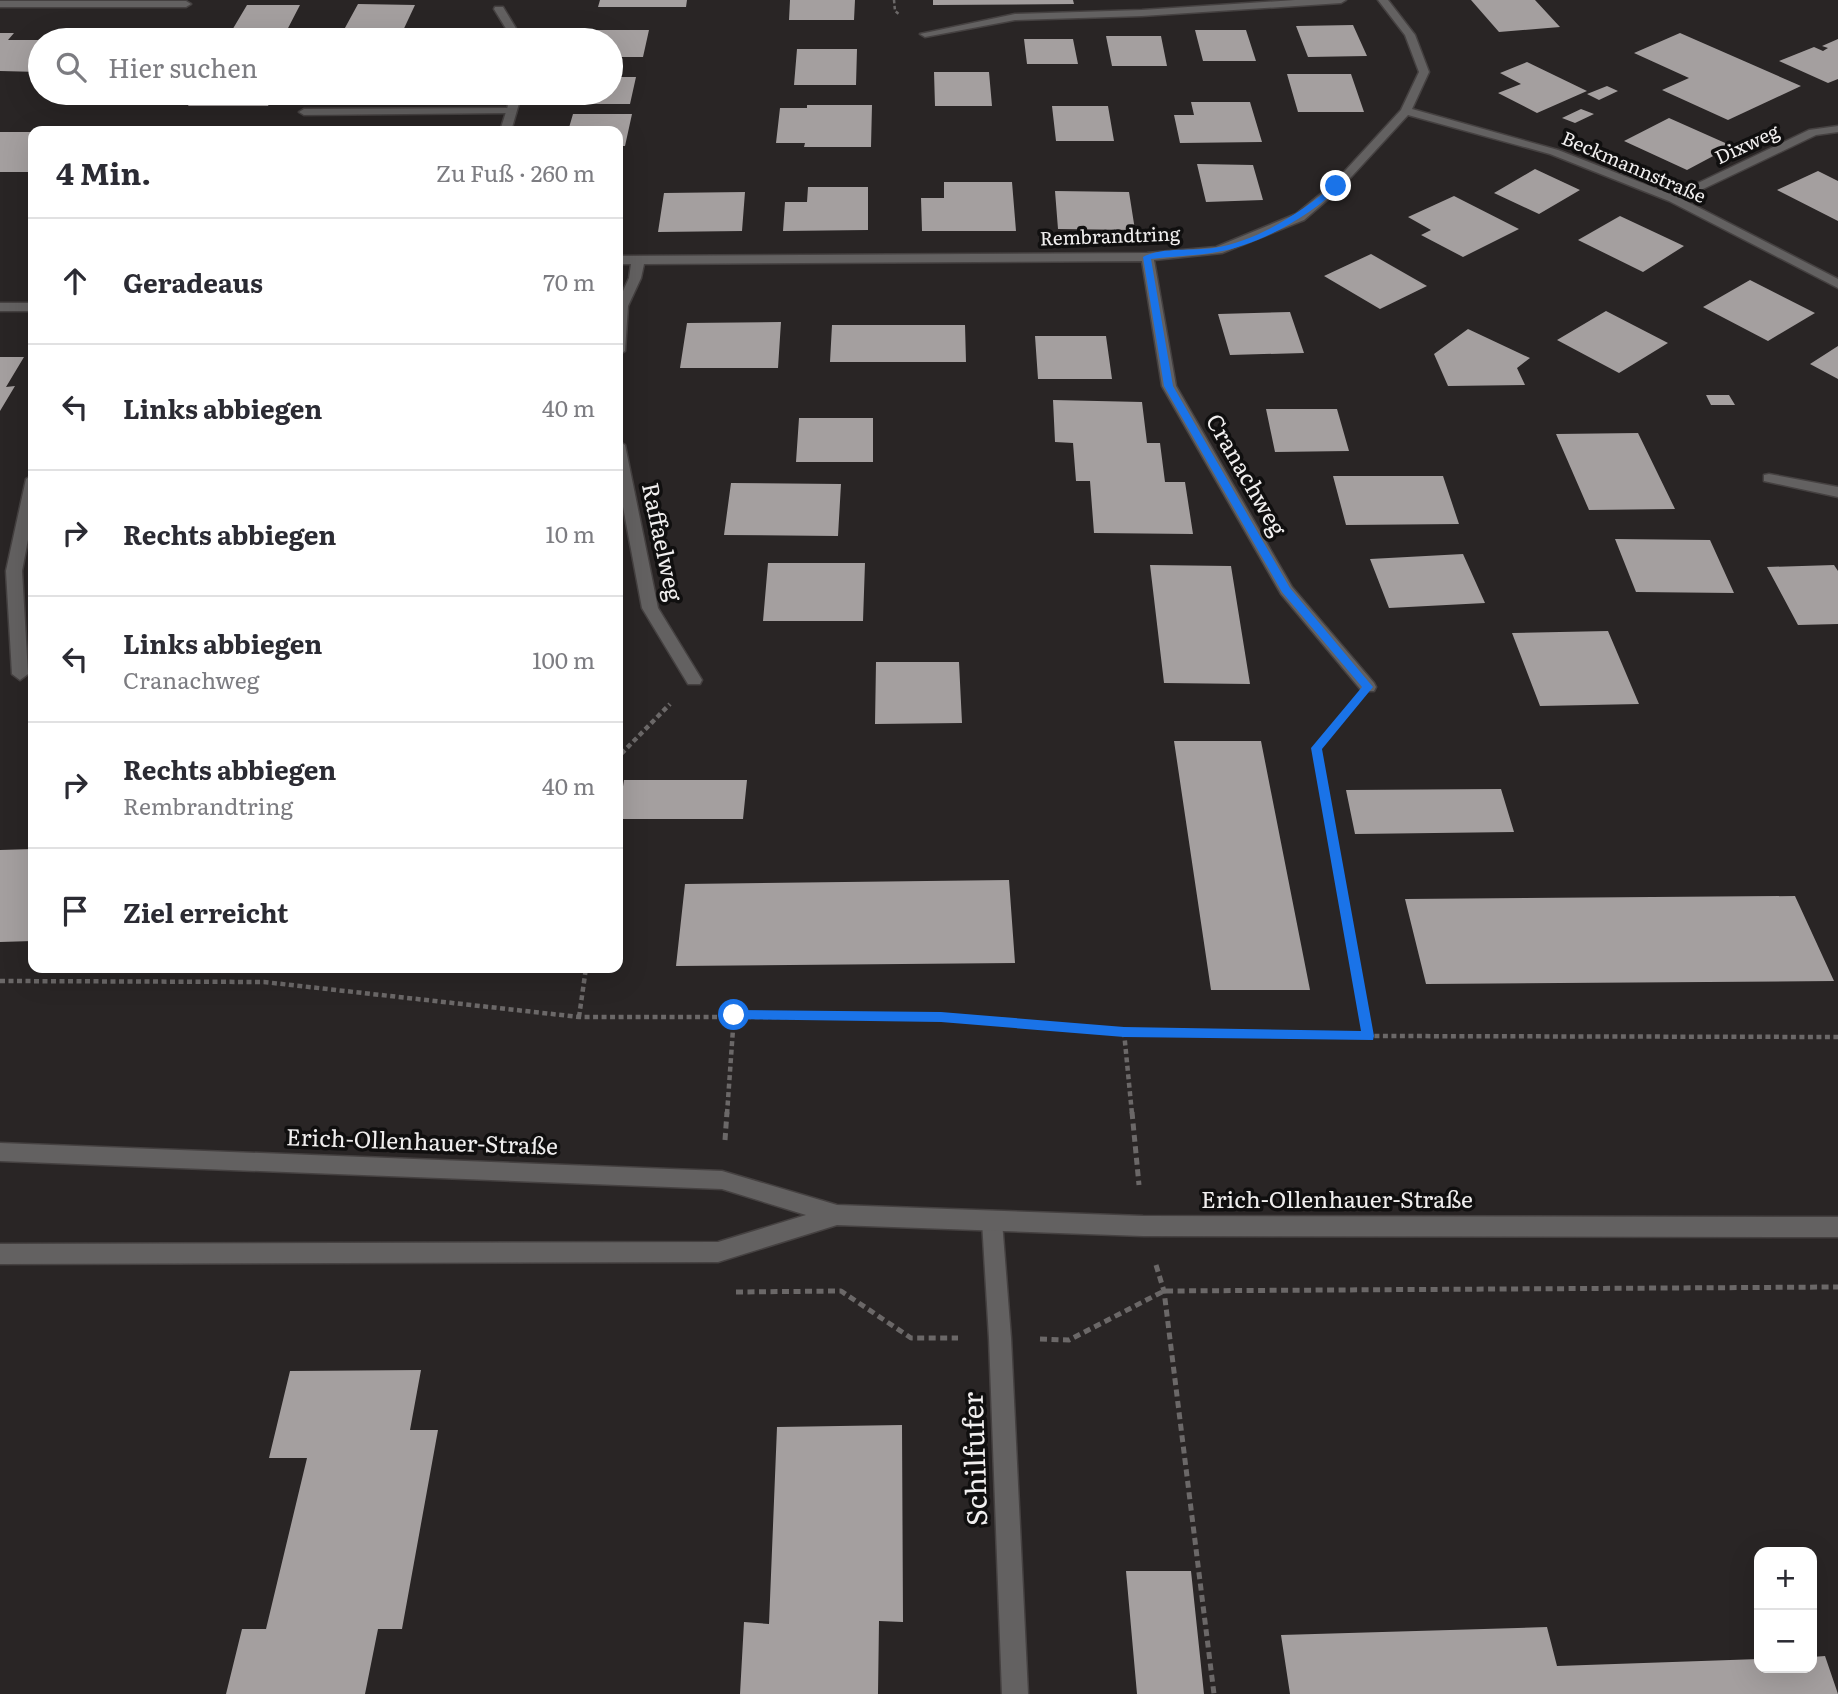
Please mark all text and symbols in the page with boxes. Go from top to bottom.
search box [28,28,623,105]
text: Hier suchen [108,47,258,86]
icon: search [52,48,90,86]
street label: Dixweg [1710,116,1784,170]
street label: Beckmannstraße [1558,123,1711,209]
text: 4 Min. [56,150,151,194]
text: Zu Fuß · 260 m [436,155,595,189]
route end [1320,170,1351,201]
street label: Rembrandtring [1039,219,1181,251]
icon: ahead [56,262,94,300]
text: Geradeaus [123,262,263,301]
text: 70 m [543,264,595,298]
icon: left [56,388,94,426]
text: Links abbiegen [123,388,322,427]
text: 40 m [542,390,595,424]
street label: Cranachweg [1199,406,1297,542]
street label: Raffaelweg [635,479,693,604]
icon: right [56,514,94,552]
text: Rechts abbiegen [123,514,336,553]
text: 10 m [545,516,595,550]
text: Links abbiegen [123,623,322,662]
icon: left [56,640,94,678]
text: 100 m [532,642,595,676]
text: Cranachweg [123,662,260,696]
text: Rechts abbiegen [123,749,336,788]
icon: right [56,766,94,804]
text: 40 m [542,768,595,802]
text: Rembrandtring [123,788,293,822]
icon: arrive [56,892,94,930]
text: Ziel erreicht [123,892,288,931]
route start [718,999,749,1030]
street label: Erich-Ollenhauer-Straße [286,1118,559,1162]
street label: Erich-Ollenhauer-Straße [1201,1181,1473,1215]
street label: Schilfufer [950,1390,996,1527]
map controls [1754,1547,1817,1673]
button: + [1754,1547,1817,1610]
button: − [1754,1610,1817,1673]

